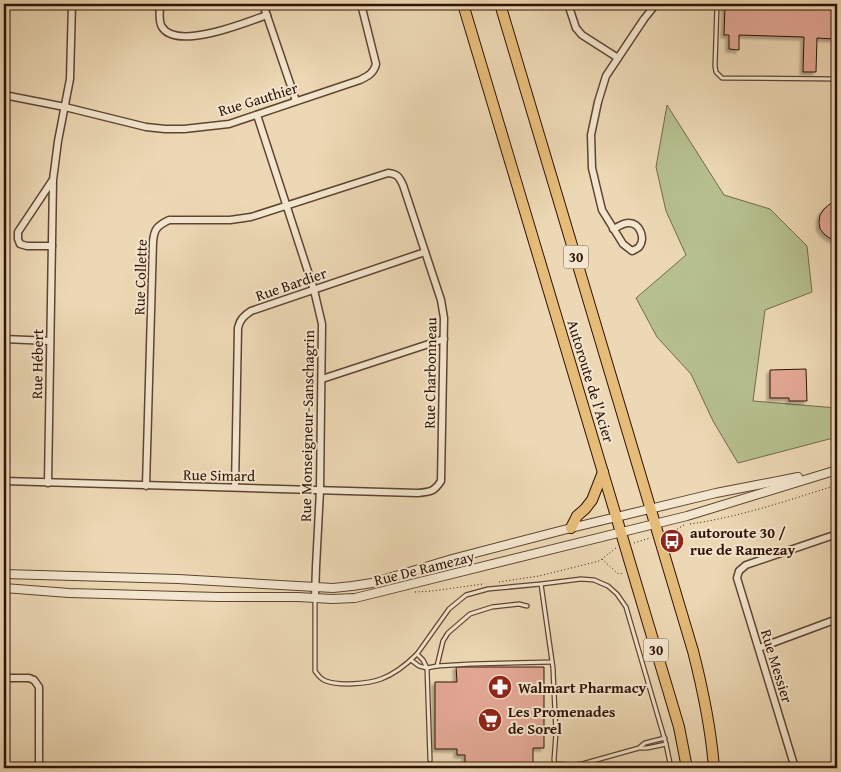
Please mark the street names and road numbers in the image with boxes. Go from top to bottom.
street label: Rue Gauthier [216,77,300,121]
street label: Rue Collette [128,239,152,315]
road number: 30 [564,246,588,268]
street label: Rue Bardier [253,262,329,306]
street label: Rue Charbonneau [419,316,441,429]
street label: Autoroute de l'Acier [562,317,620,445]
street label: Rue Hébert [26,328,48,399]
street label: Rue Monseigneur-Sanschagrin [295,329,319,522]
street label: Rue Simard [183,464,255,486]
street label: Rue De Ramezay [372,545,477,591]
street label: Rue Messier [756,627,798,705]
road number: 30 [644,638,668,662]

